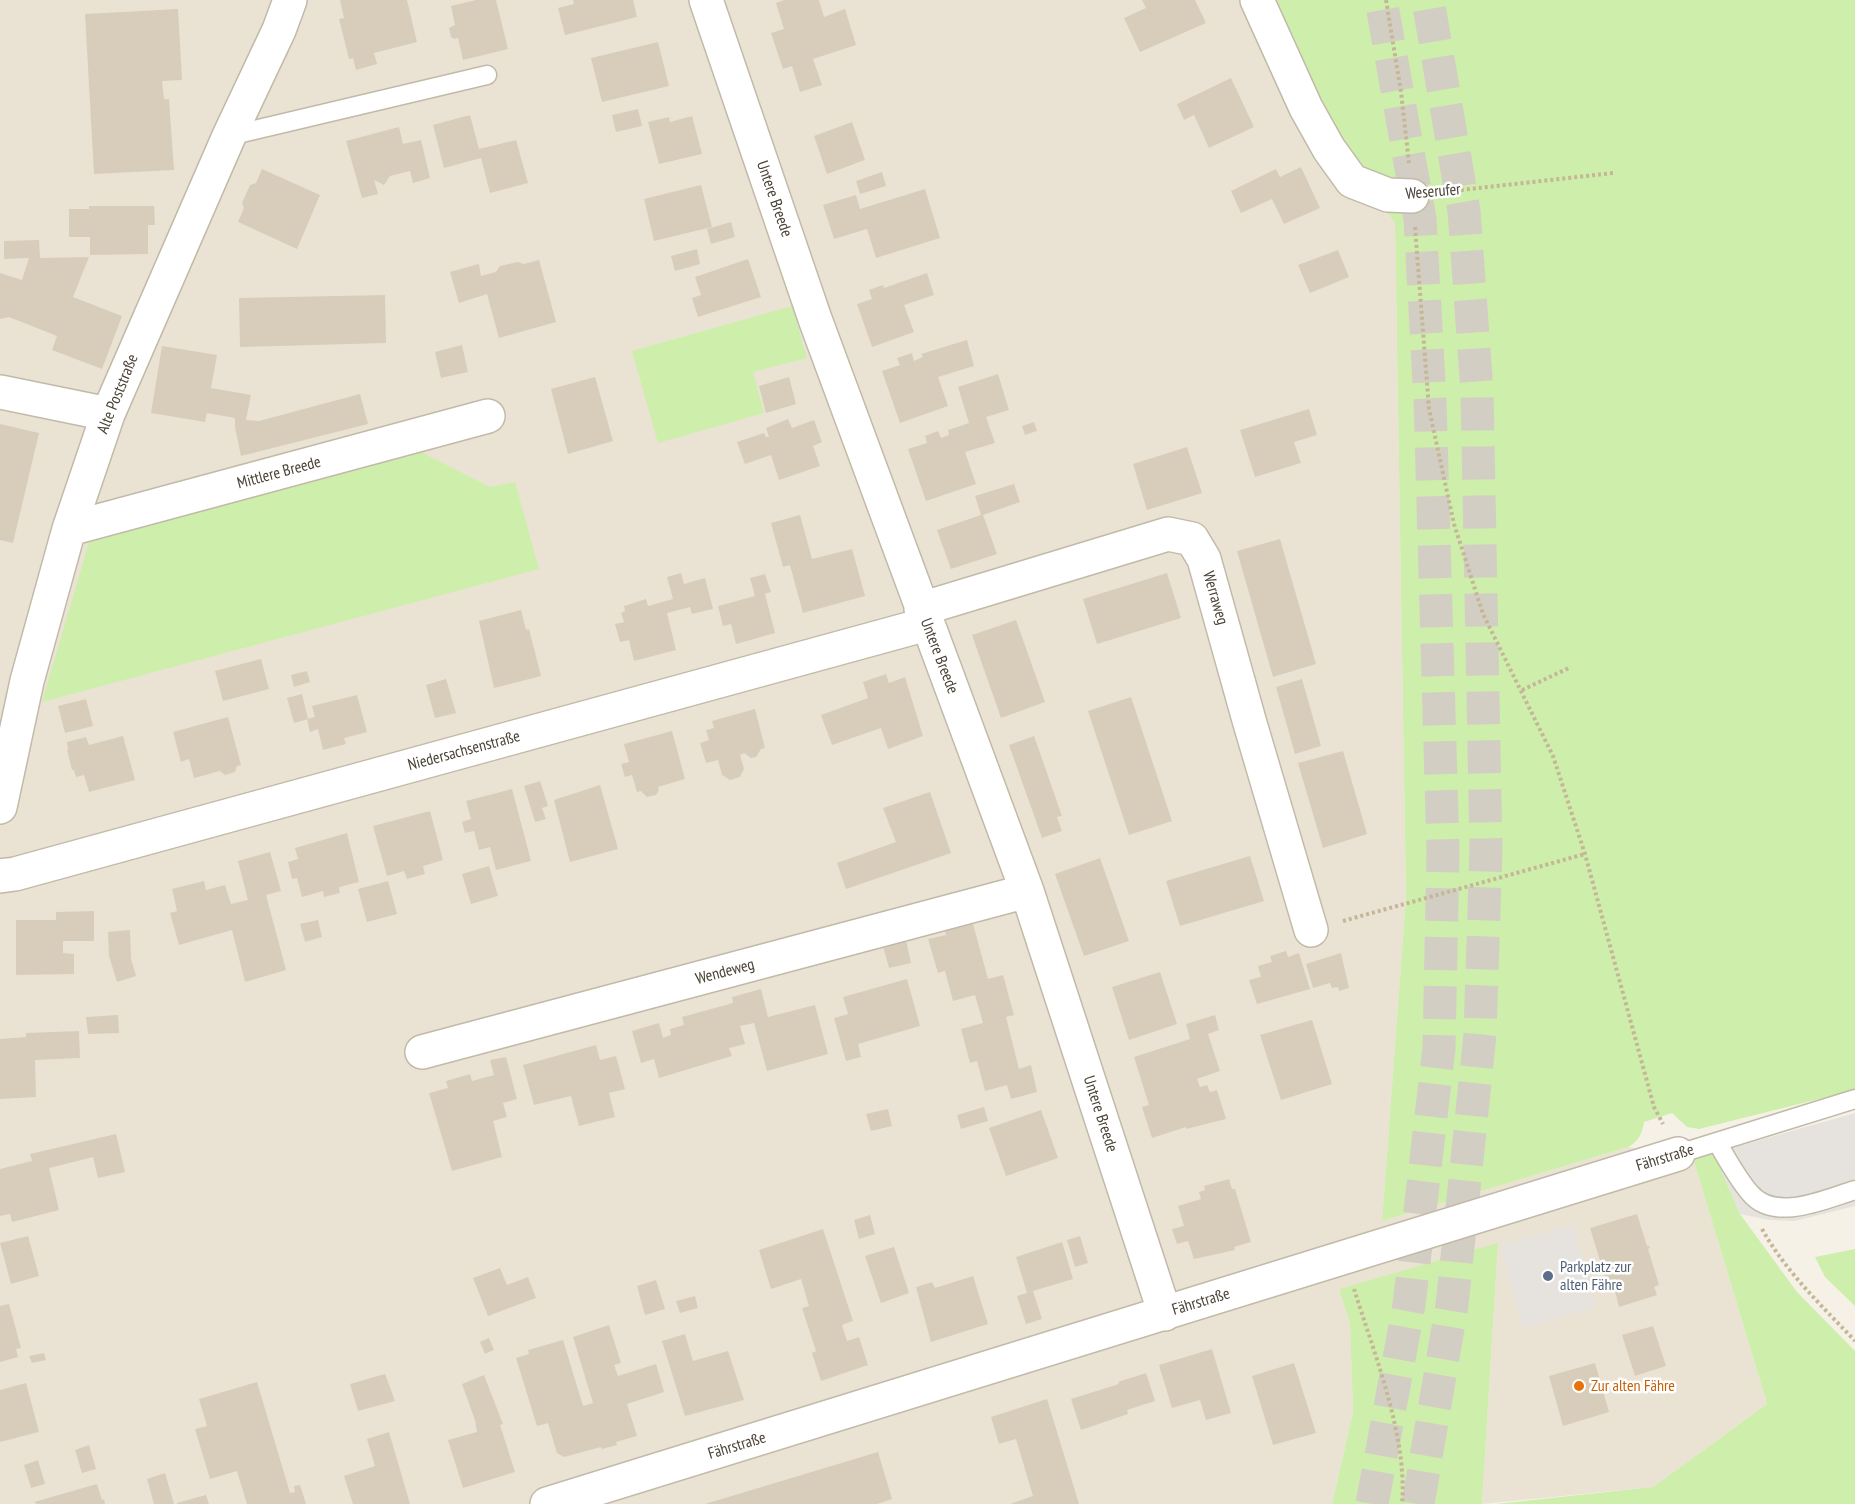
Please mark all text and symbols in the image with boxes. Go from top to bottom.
street label: Untere Breede [752,158,796,240]
street label: Weserufer [1405,180,1461,204]
street label: Alte Poststraße [93,351,143,437]
street label: Mittlere Breede [235,453,323,493]
street label: Werraweg [1198,569,1232,627]
street label: Untere Breede [916,616,962,696]
street label: Niedersachsenstraße [406,727,522,775]
street label: Wendeweg [694,955,756,989]
street label: Untere Breede [1079,1073,1121,1155]
street label: Fährstraße [1634,1140,1696,1176]
place label: Parkplatz zur alten Fähre [1560,1257,1632,1295]
marker: Parkplatz zur alten Fähre [1541,1269,1555,1283]
street label: Fährstraße [1170,1284,1232,1320]
place label: Zur alten Fähre [1591,1376,1675,1396]
marker: Zur alten Fähre [1572,1379,1586,1393]
street label: Fährstraße [706,1428,768,1464]

